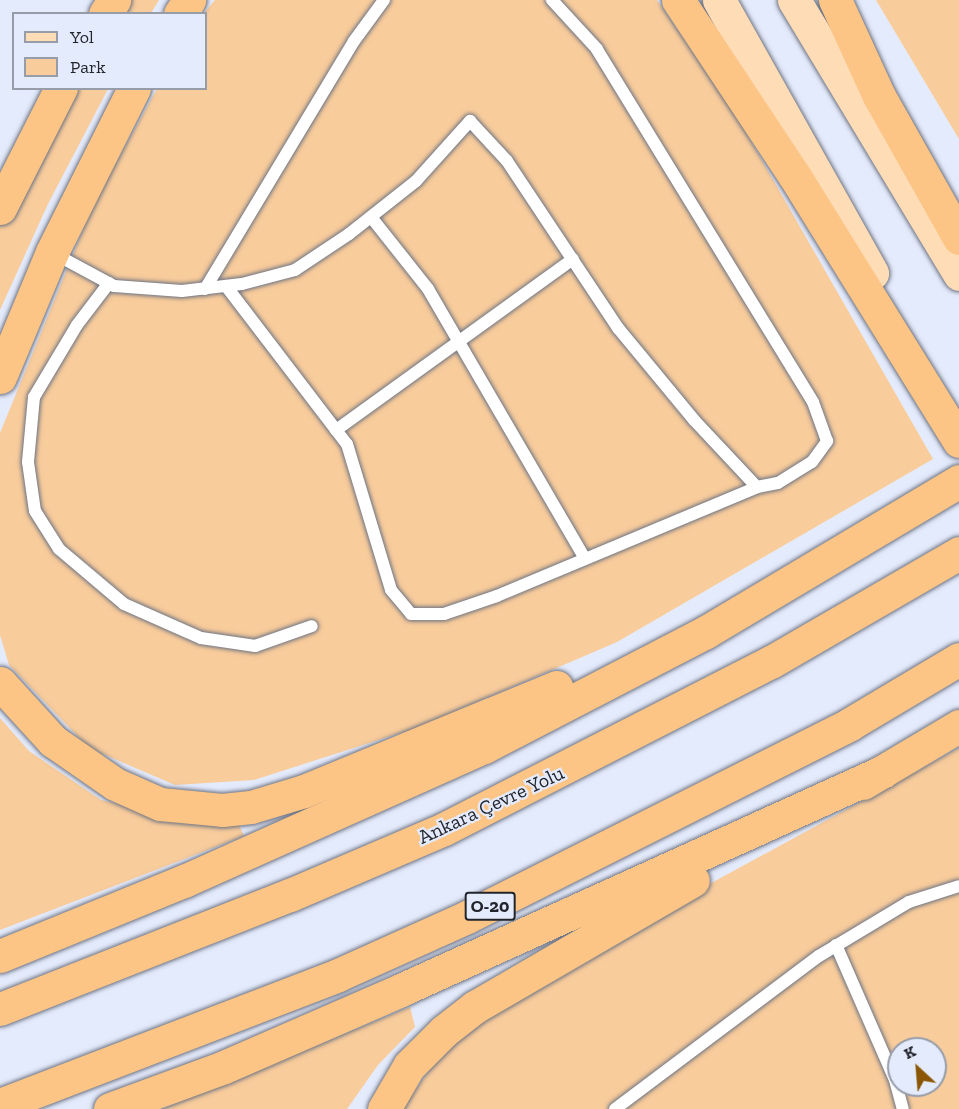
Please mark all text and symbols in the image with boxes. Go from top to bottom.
legend [12,12,207,90]
text: Yol [70,26,94,48]
text: Park [70,56,106,78]
street label: Ankara Çevre Yolu [414,761,568,849]
road number: O-20 [464,891,516,921]
north arrow [887,1037,947,1097]
text: K [901,1041,919,1063]

